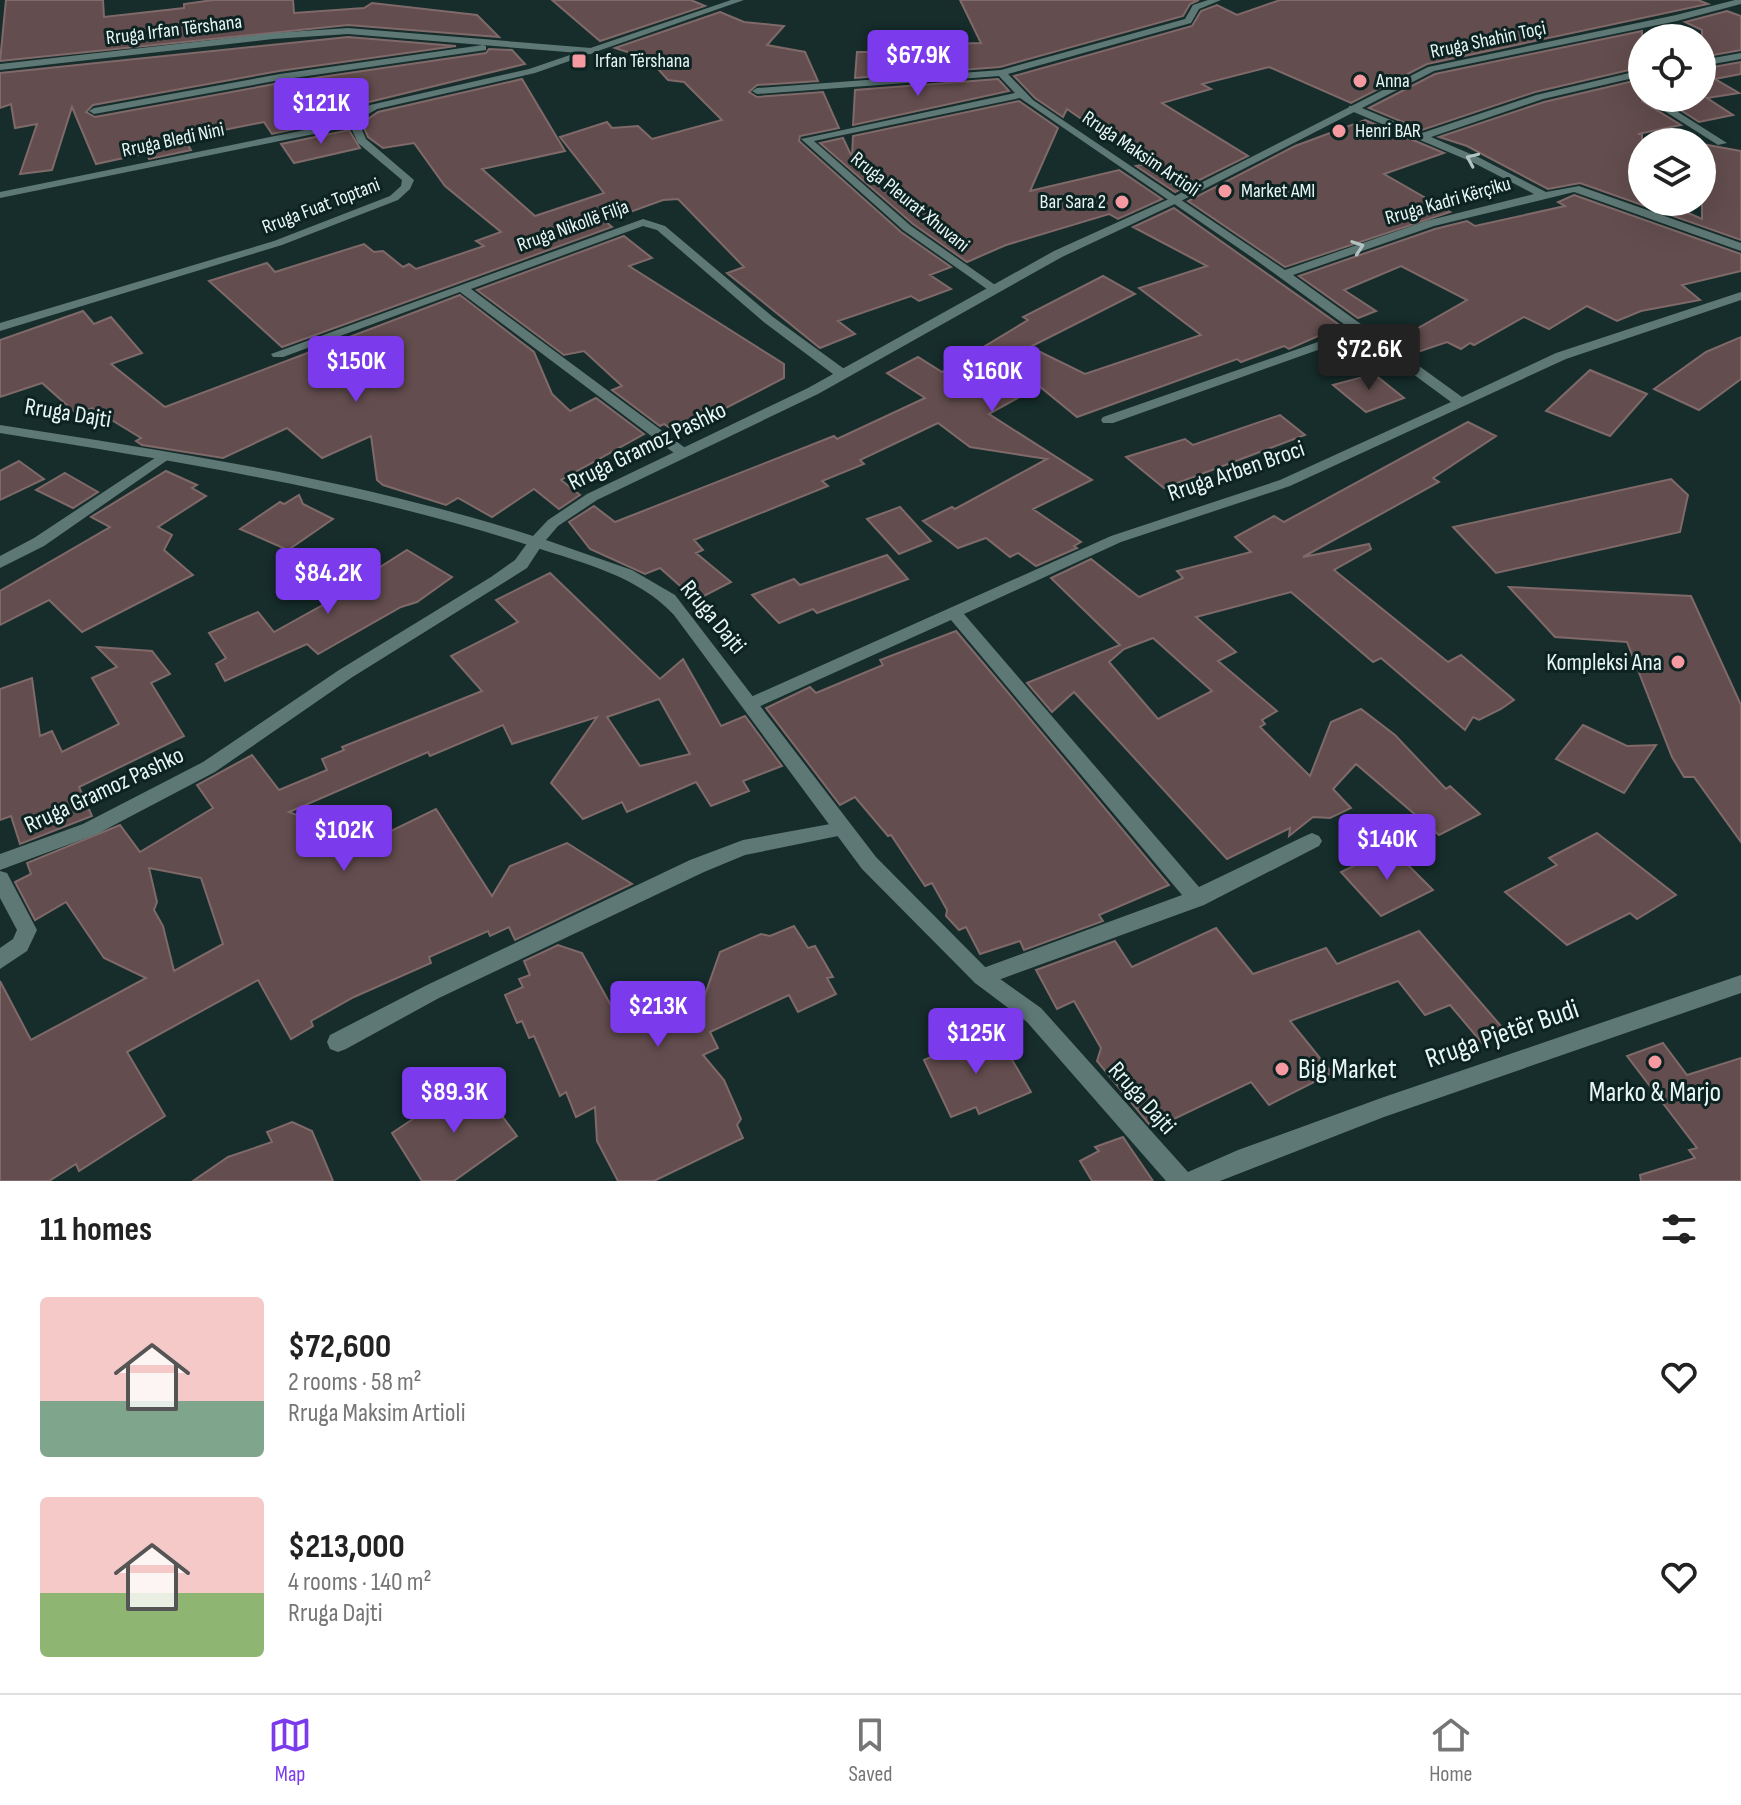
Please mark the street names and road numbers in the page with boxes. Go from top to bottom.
street label: Rruga Irfan Tërshana [105,10,243,50]
street label: Rruga Shahin Toçi [1428,16,1548,64]
street label: Rruga Maksim Artioli [1078,106,1204,202]
street label: Rruga Bledi Nini [120,117,226,163]
street label: Rruga Pleurat Xhuvani [846,147,974,257]
street label: Rruga Kadri Kërçiku [1382,172,1514,230]
street label: Rruga Fuat Toptani [259,173,383,239]
street label: Rruga Nikollë Filja [514,195,632,257]
street label: Rruga Dajti [23,392,113,434]
street label: Rruga Gramoz Pashko [563,395,731,497]
street label: Rruga Arben Broci [1164,434,1308,508]
street label: Rruga Dajti [674,574,752,660]
street label: Rruga Gramoz Pashko [20,740,188,840]
street label: Rruga Pjetër Budi [1421,992,1583,1076]
street label: Rruga Dajti [1102,1056,1182,1140]

